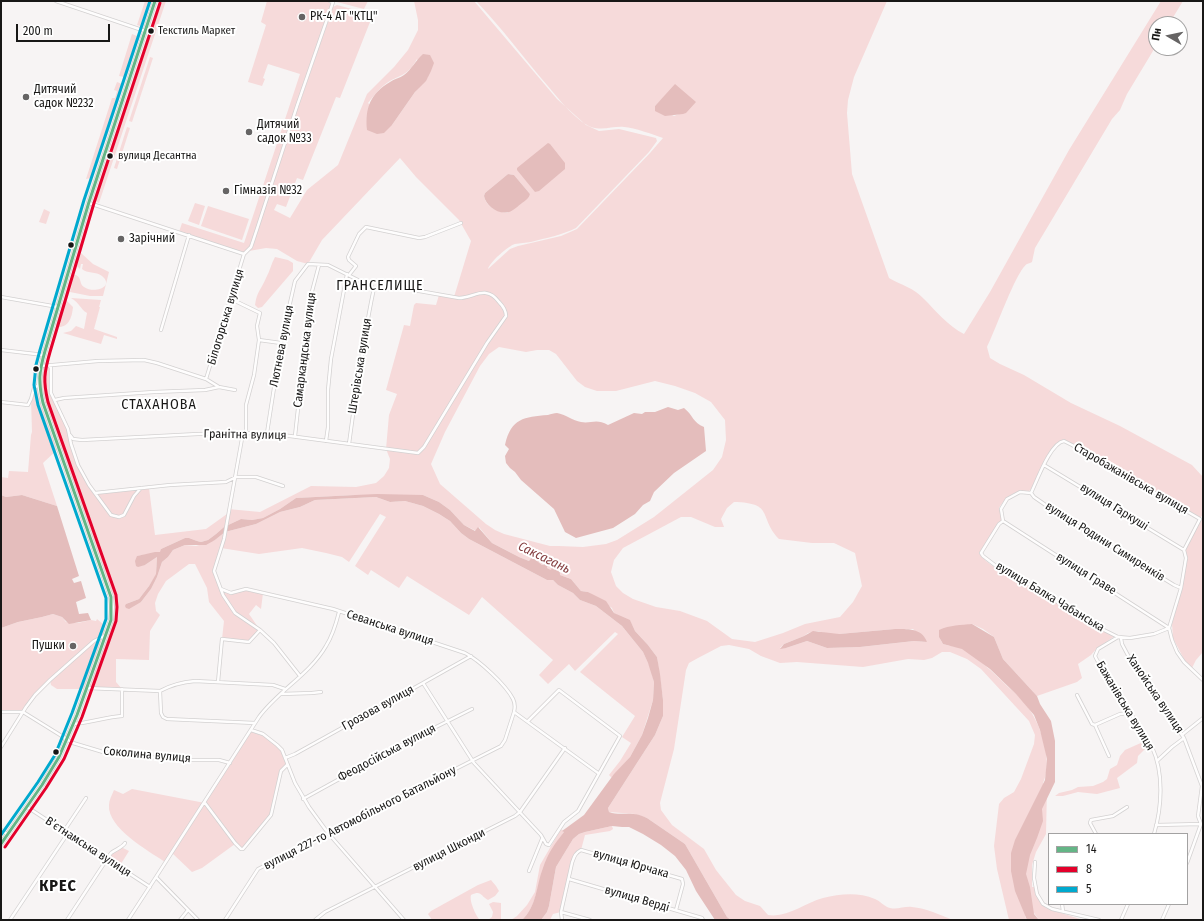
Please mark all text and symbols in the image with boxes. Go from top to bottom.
place label: РК-4 АТ "КТЦ" [310,10,377,24]
marker: РК-4 АТ "КТЦ" [297,12,307,22]
scale bar [18,16,112,42]
north arrow [1148,16,1188,56]
text: 200 m [23,24,53,38]
place label: Текстиль Маркет [158,24,235,38]
marker: Текстиль Маркет [146,26,156,36]
text: Пн [1149,27,1164,41]
place label: Дитячий садок №232 [34,83,94,111]
marker: Дитячий садок №232 [21,92,31,102]
place label: Дитячий садок №33 [257,118,312,146]
marker: Дитячий садок №33 [244,127,254,137]
place label: вулиця Десантна [118,149,197,163]
marker: вулиця Десантна [105,151,115,161]
place label: Гімназія №32 [234,184,302,198]
marker: Гімназія №32 [221,186,231,196]
place label: Зарічний [129,232,175,246]
marker: Зарічний [116,234,126,244]
unlabelled marker [66,240,76,250]
street label: Білогорська вулиця [205,267,247,367]
district label: ГРАНСЕЛИЩЕ [336,278,424,294]
street label: Самаркандська вулиця [291,292,319,408]
street label: Лютнева вулиця [267,304,297,388]
street label: Штерівська вулиця [345,317,375,415]
unlabelled marker [31,364,41,374]
district label: СТАХАНОВА [121,397,197,413]
street label: Гранітна вулиця [203,427,287,443]
street label: Старобажанівська вулиця [1071,440,1191,518]
street label: вулиця Гаркуші [1077,480,1151,534]
street label: вулиця Родини Симиренків [1042,499,1168,585]
water label: Саксагань [515,539,573,577]
street label: вулиця Граве [1053,550,1119,598]
street label: вулиця Балка Чабанська [993,559,1107,635]
street label: Севанська вулиця [345,607,435,649]
place label: Пушки [32,639,65,653]
marker: Пушки [68,641,78,651]
street label: Ханойська вулиця [1123,652,1187,736]
street label: Бажанівська вулиця [1093,659,1157,753]
street label: Грозова вулиця [339,682,417,734]
street label: Феодосійська вулиця [336,721,438,785]
street label: Соколина вулиця [103,744,191,766]
unlabelled marker [51,747,61,757]
street label: вулиця 227-го Автомобільного Батальйону [261,763,459,873]
street label: Вʼєтнамська вулиця [42,814,134,880]
street label: вулиця Шконди [410,826,488,874]
legend [1048,833,1188,905]
text: 14 [1086,842,1097,856]
street label: вулиця Юрчака [591,846,671,882]
text: 8 [1086,862,1092,876]
district label: КРЕС [39,877,77,897]
text: 5 [1086,882,1092,896]
street label: вулиця Верді [603,883,671,915]

